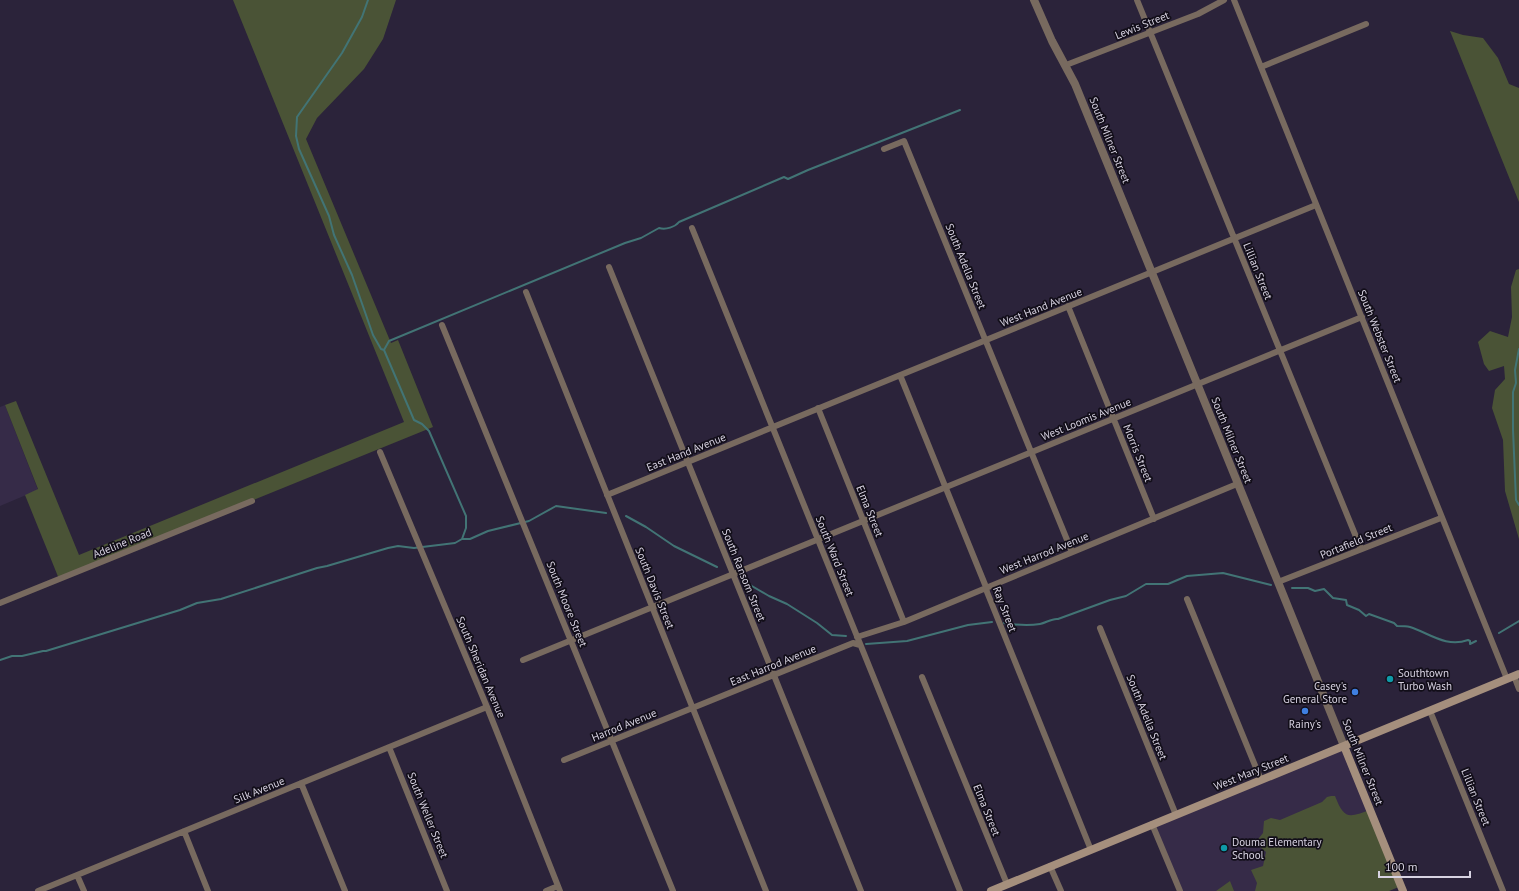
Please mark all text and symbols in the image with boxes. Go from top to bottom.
street label: Lewis Street [1113,8,1171,42]
street label: South Milner Street [1086,95,1134,185]
street label: South Adella Street [942,221,990,311]
street label: Lillian Street [1240,240,1276,302]
street label: West Hand Avenue [998,284,1084,330]
street label: South Webster Street [1355,288,1405,385]
street label: West Loomis Avenue [1039,394,1133,443]
street label: South Milner Street [1208,395,1256,485]
street label: Morris Street [1120,422,1156,484]
street label: East Hand Avenue [644,430,728,474]
street label: Elma Street [853,483,887,539]
street label: South Ward Street [813,514,857,598]
street label: Portafield Street [1318,520,1394,562]
street label: Adeline Road [91,525,153,561]
street label: South Ransom Street [719,527,769,624]
street label: West Harrod Avenue [998,529,1091,577]
street label: South Davis Street [632,545,678,631]
street label: South Moore Street [543,559,591,649]
street label: Ray Street [990,584,1020,634]
street label: South Sheridan Avenue [453,614,509,720]
street label: East Harrod Avenue [728,641,819,689]
place label: Southtown Turbo Wash [1398,666,1452,693]
street label: South Adella Street [1123,672,1171,762]
marker: Southtown Turbo Wash [1385,674,1395,684]
place label: Casey's General Store [1283,679,1347,706]
marker: Casey's General Store [1350,687,1360,697]
street label: Harrod Avenue [589,705,659,744]
marker: Rainy's [1300,706,1310,716]
place label: Rainy's [1289,717,1322,731]
street label: South Milner Street [1339,717,1387,807]
street label: West Mary Street [1212,751,1291,793]
street label: Lillian Street [1458,766,1494,828]
street label: South Weller Street [404,770,452,860]
street label: Silk Avenue [231,773,287,807]
street label: Elma Street [970,782,1004,838]
place label: Douma Elementary School [1232,835,1323,862]
marker: Douma Elementary School [1219,843,1229,853]
scale bar [1379,853,1470,879]
text: 100 m [1385,859,1418,874]

